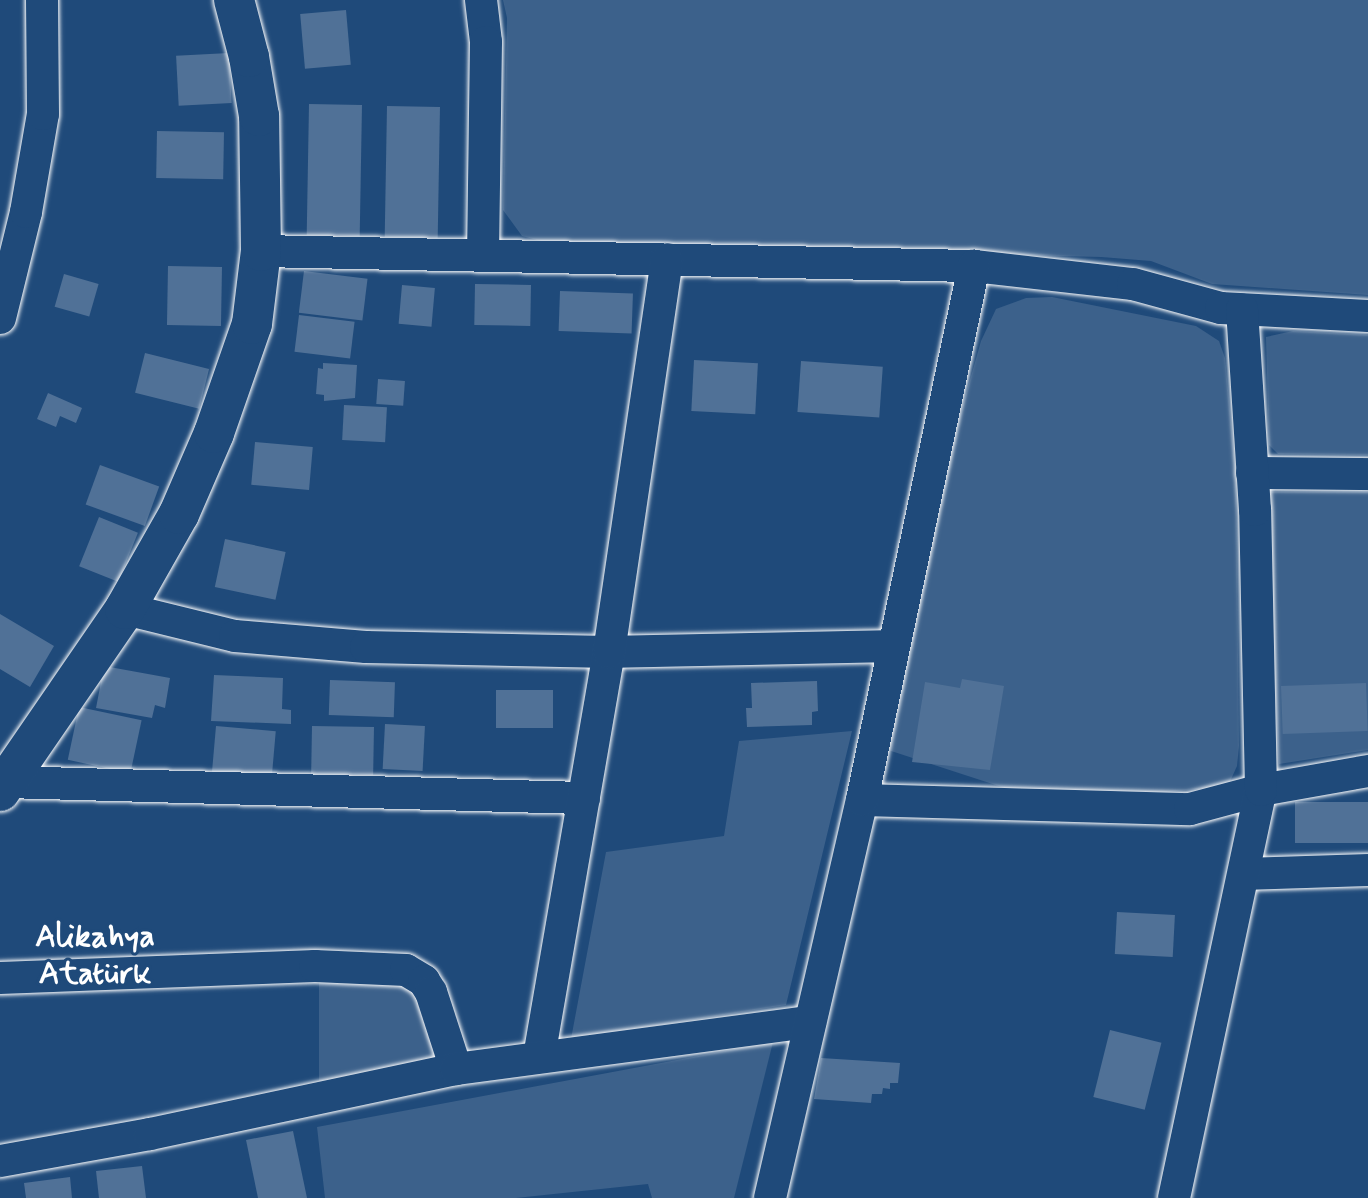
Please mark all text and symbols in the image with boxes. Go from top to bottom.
district label: Alikahya Atatürk [35,919,155,994]

